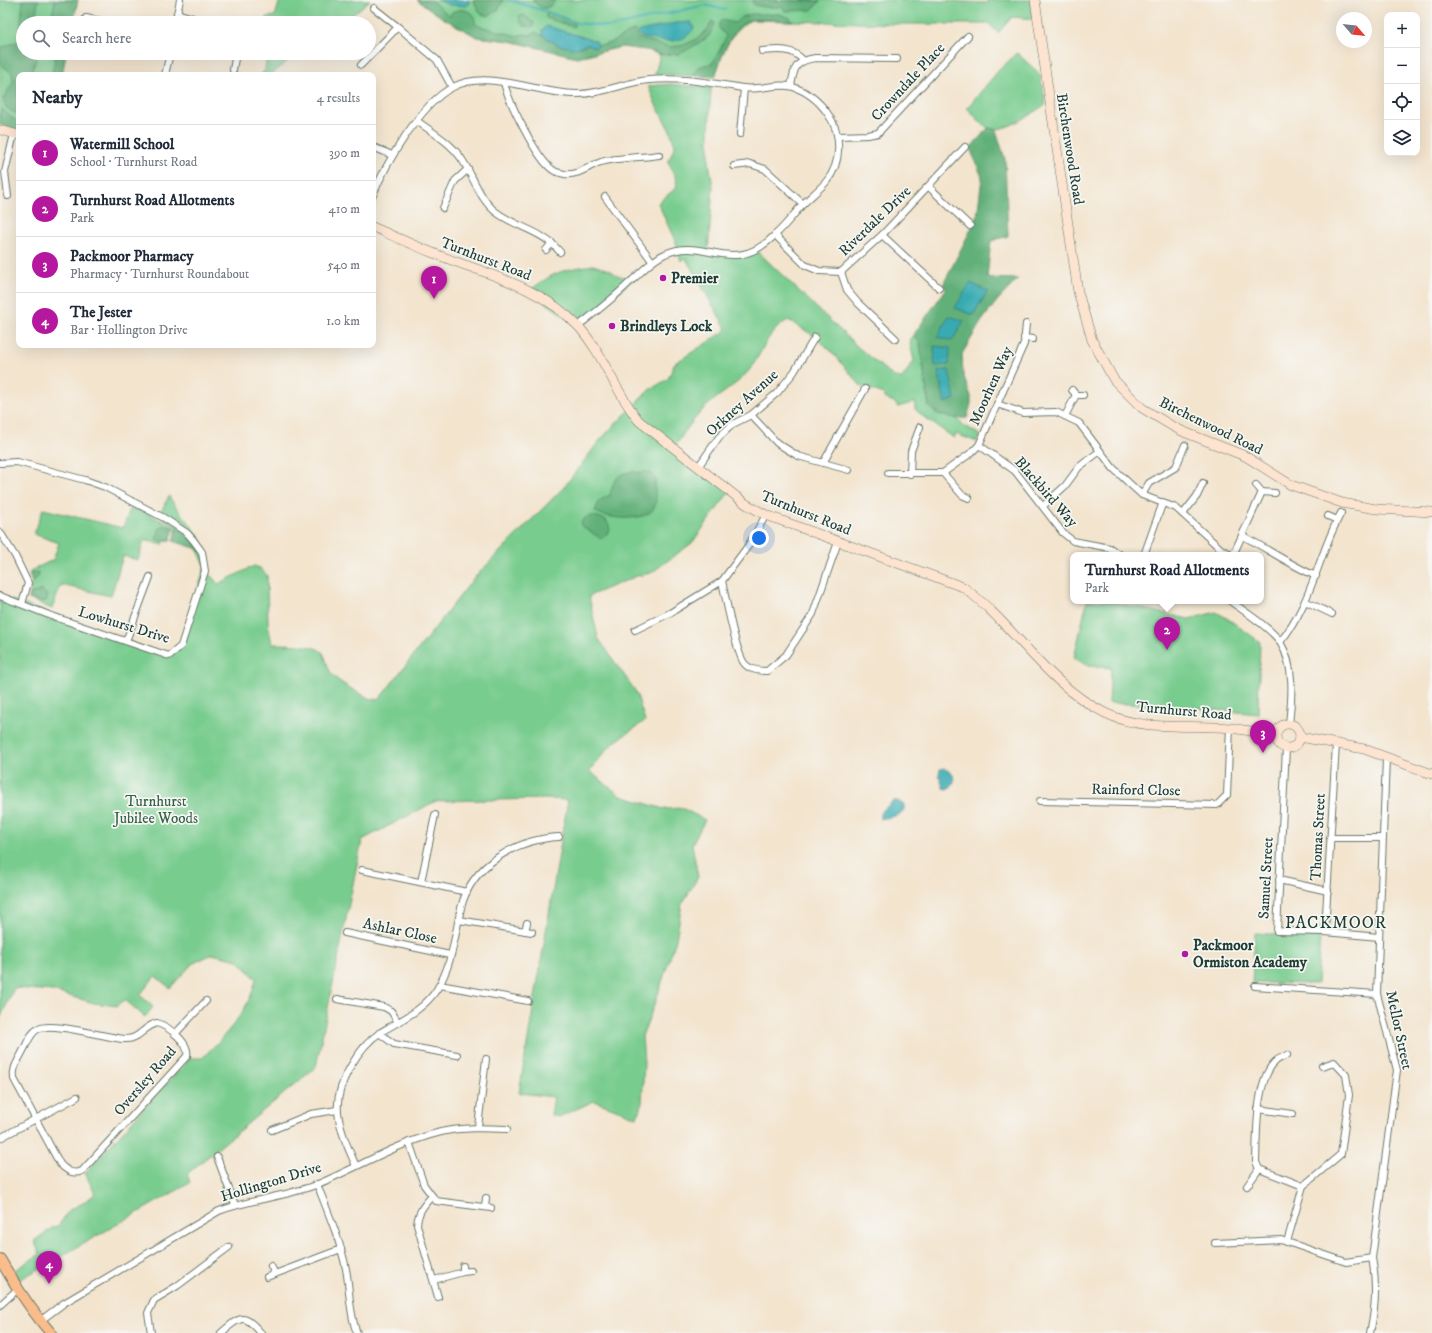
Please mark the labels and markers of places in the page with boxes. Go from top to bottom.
pin: 1 [421,266,447,299]
place label: Premier [671,269,719,288]
marker: Premier [658,273,668,283]
place label: Brindleys Lock [620,317,713,336]
marker: Brindleys Lock [607,321,617,331]
pin: 2 [1154,617,1180,650]
pin: 3 [1250,720,1276,753]
place label: Packmoor Ormiston Academy [1193,936,1308,972]
marker: Packmoor Ormiston Academy [1180,949,1190,959]
pin: 4 [36,1251,62,1284]

